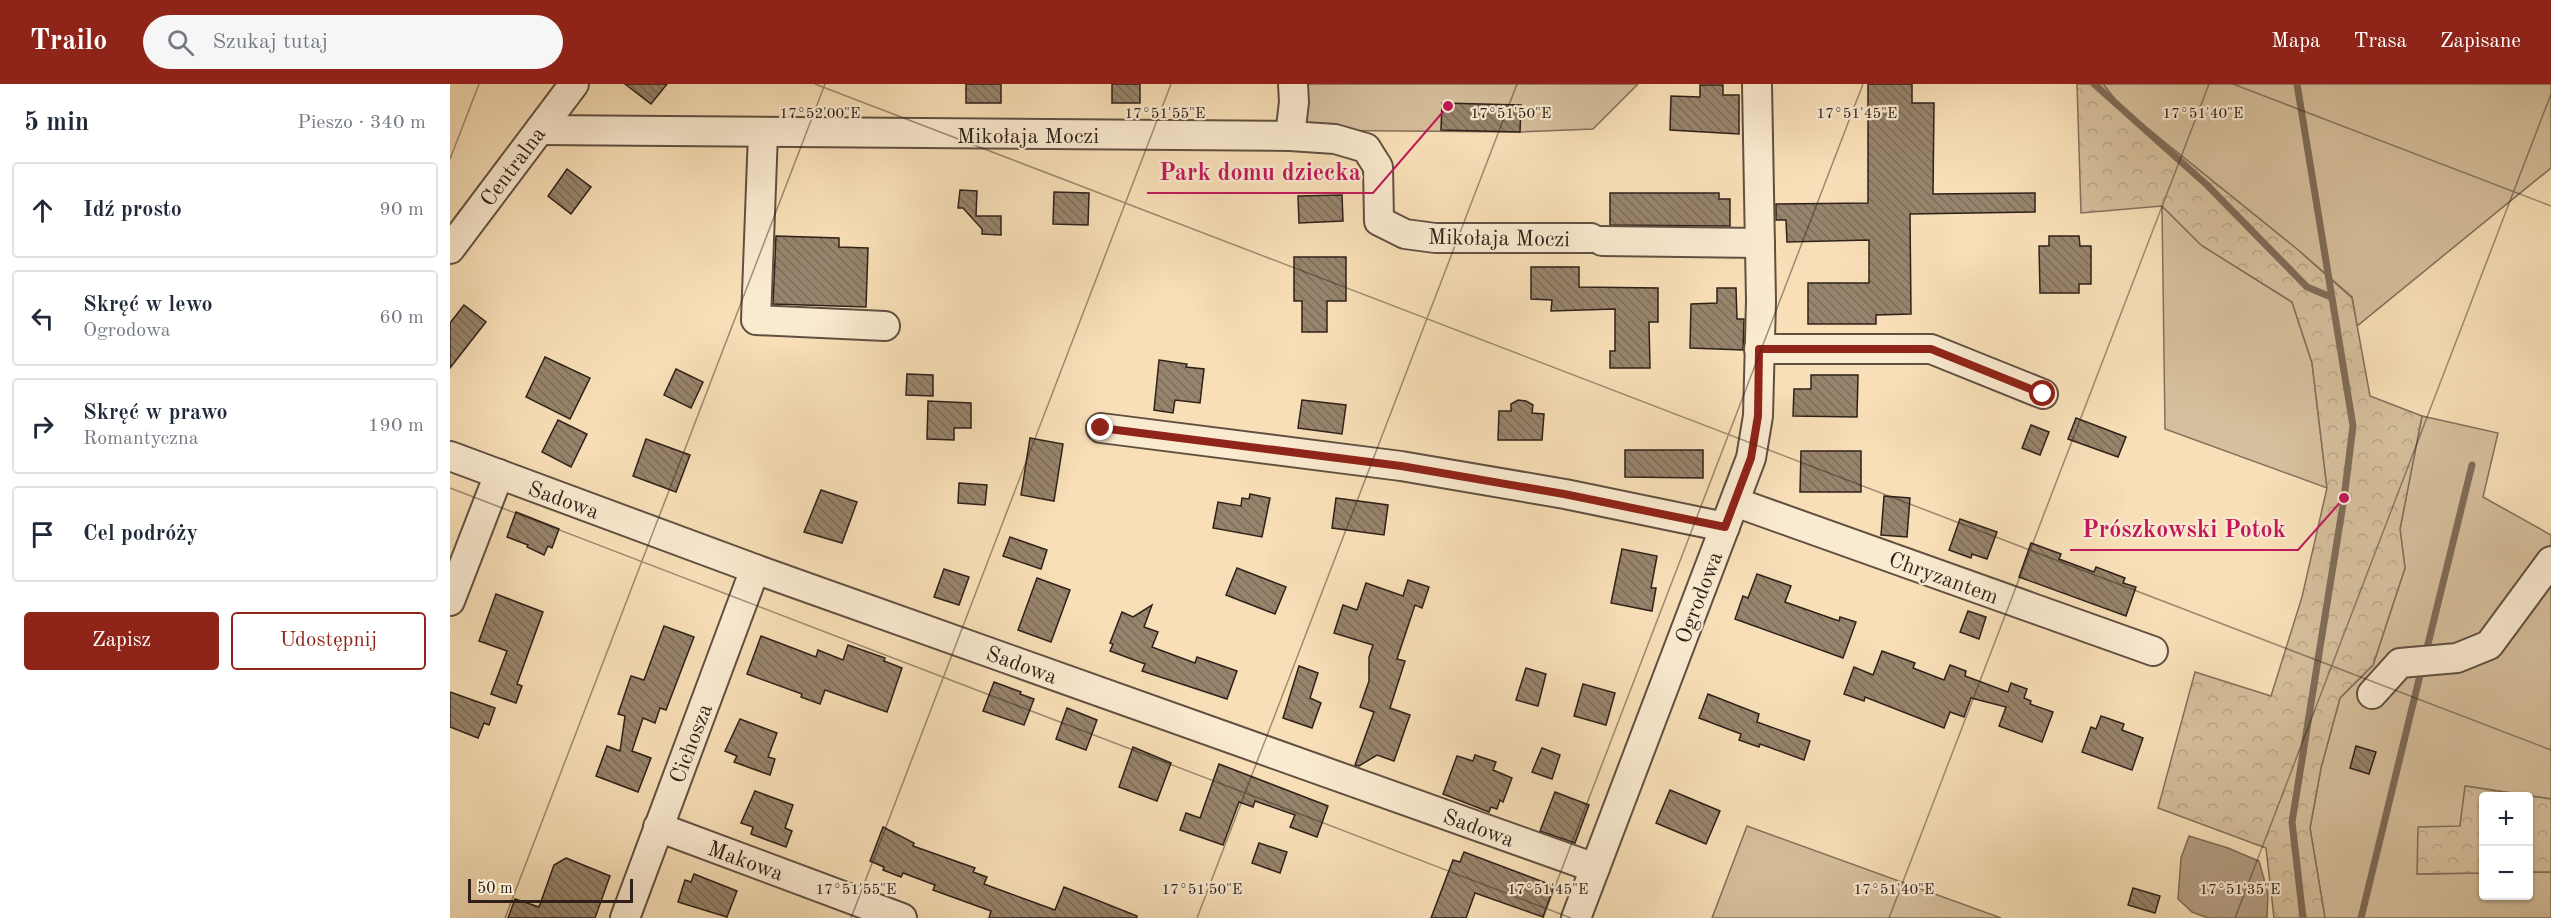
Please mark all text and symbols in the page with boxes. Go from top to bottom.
search box [143,15,563,69]
icon: search [164,26,197,59]
text: Trailo [30,28,107,56]
text: Szukaj tutaj [212,31,328,53]
text: Mapa [2271,31,2320,52]
text: Trasa [2353,31,2407,52]
text: Zapisane [2440,31,2521,52]
text: 17°52'00"E [780,107,860,122]
text: 17°51'55"E [1125,107,1205,122]
text: 17°51'50"E [1471,107,1551,122]
text: 17°51'45"E [1817,107,1897,122]
text: 17°51'40"E [2163,107,2243,122]
text: 5 min [24,110,89,136]
text: Pieszo · 340 m [297,113,426,133]
street label: Centralna [477,123,550,211]
street label: Mikołaja Moczi [957,126,1099,148]
callout: Park domu dziecka [1147,151,1373,193]
text: Park domu dziecka [1159,162,1361,186]
icon: ahead [26,194,59,227]
text: Idź prosto [83,199,182,221]
text: 90 m [379,200,424,220]
street label: Mikołaja Moczi [1428,227,1570,251]
text: Skręć w lewo [83,294,213,316]
icon: left [26,302,59,335]
text: 60 m [379,308,424,328]
text: Ogrodowa [83,321,171,341]
route start [2029,380,2055,406]
text: Skręć w prawo [83,402,228,424]
icon: right [26,410,59,443]
route end [1087,414,1113,440]
text: 190 m [368,416,424,436]
text: Romantyczna [83,429,199,449]
street label: Sadowa [525,478,602,524]
callout: Prószkowski Potok [2070,508,2298,550]
icon: arrive [26,518,59,551]
text: Prószkowski Potok [2082,519,2286,543]
text: Cel podróży [83,523,198,545]
street label: Ogrodowa [1672,549,1727,647]
street label: Chryzantem [1885,549,2001,609]
button: Zapisz [24,612,219,670]
button: Udostępnij [231,612,426,670]
street label: Sadowa [983,643,1060,689]
street label: Cichosza [667,701,717,787]
map controls [2479,792,2533,900]
button: + [2479,792,2533,846]
street label: Sadowa [1440,806,1517,852]
street label: Makowa [705,838,786,886]
button: − [2479,846,2533,900]
scale bar [468,876,633,904]
text: 50 m [477,881,513,897]
text: 17°51'55"E [816,883,896,898]
text: 17°51'50"E [1162,883,1242,898]
text: 17°51'45"E [1508,883,1588,898]
text: 17°51'40"E [1854,883,1934,898]
text: 17°51'35"E [2200,883,2280,898]

